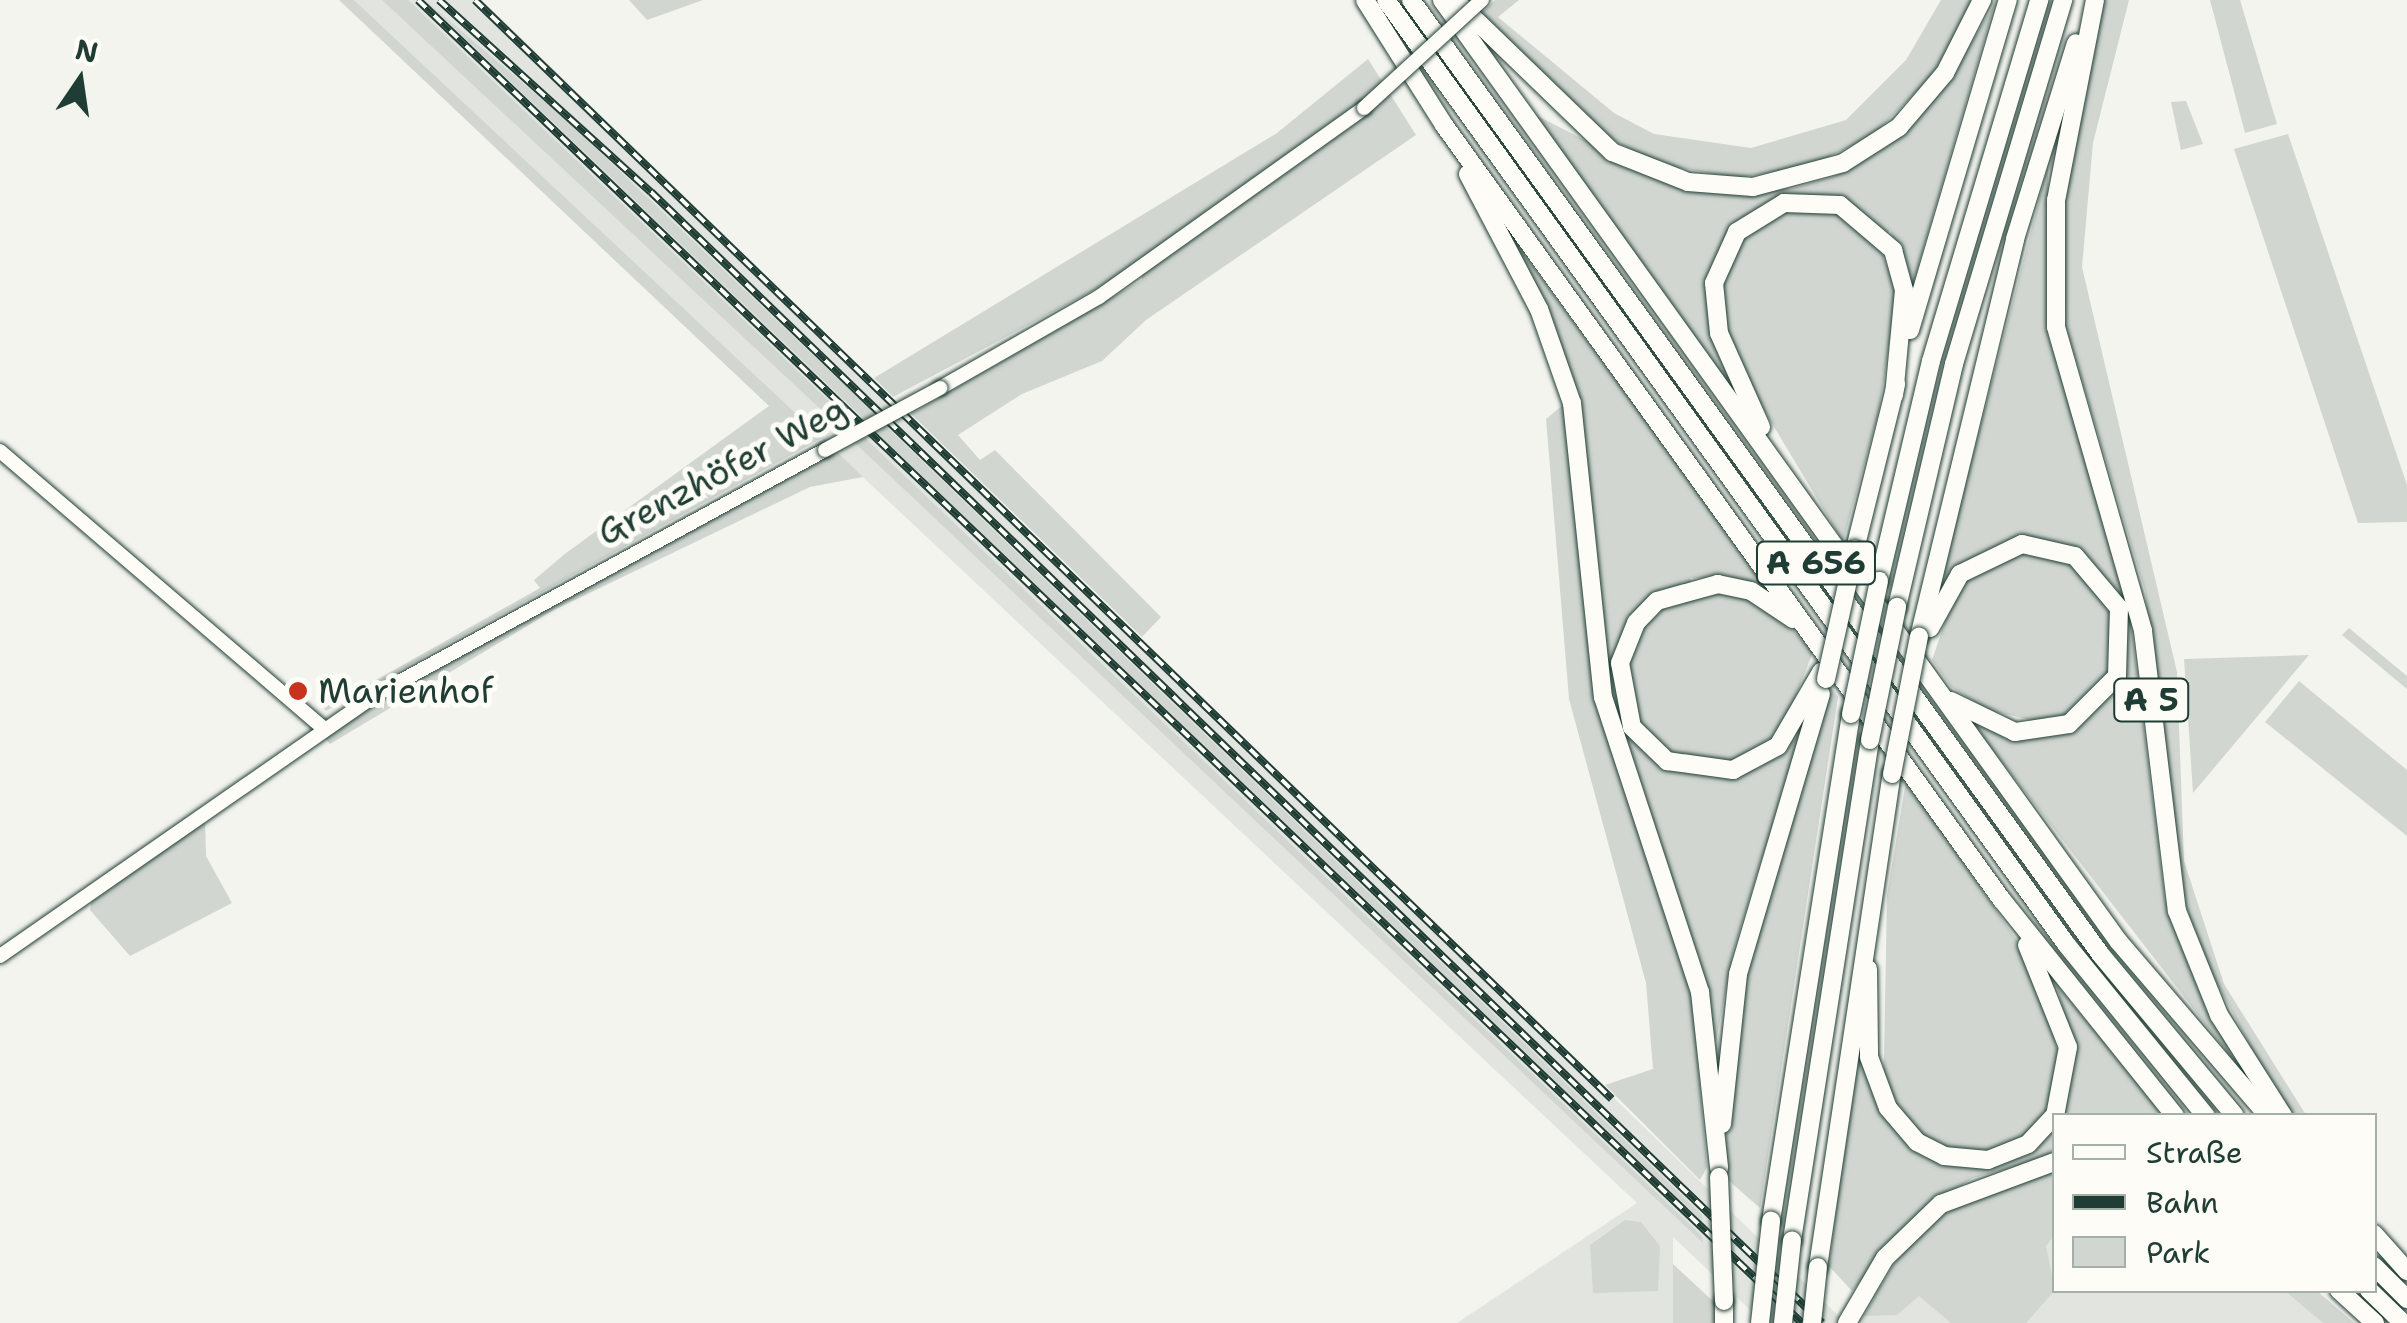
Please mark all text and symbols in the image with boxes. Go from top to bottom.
north arrow [30,30,130,130]
text: N [72,30,102,72]
street label: Grenzhöfer Weg [590,388,854,554]
road number: A 656 [1754,536,1878,590]
place label: Marienhof [318,670,493,712]
road number: A 5 [2111,673,2191,727]
marker: Marienhof [287,680,309,702]
legend [2052,1113,2377,1293]
text: Straße [2146,1132,2243,1173]
text: Bahn [2146,1182,2219,1223]
text: Park [2146,1232,2210,1273]

